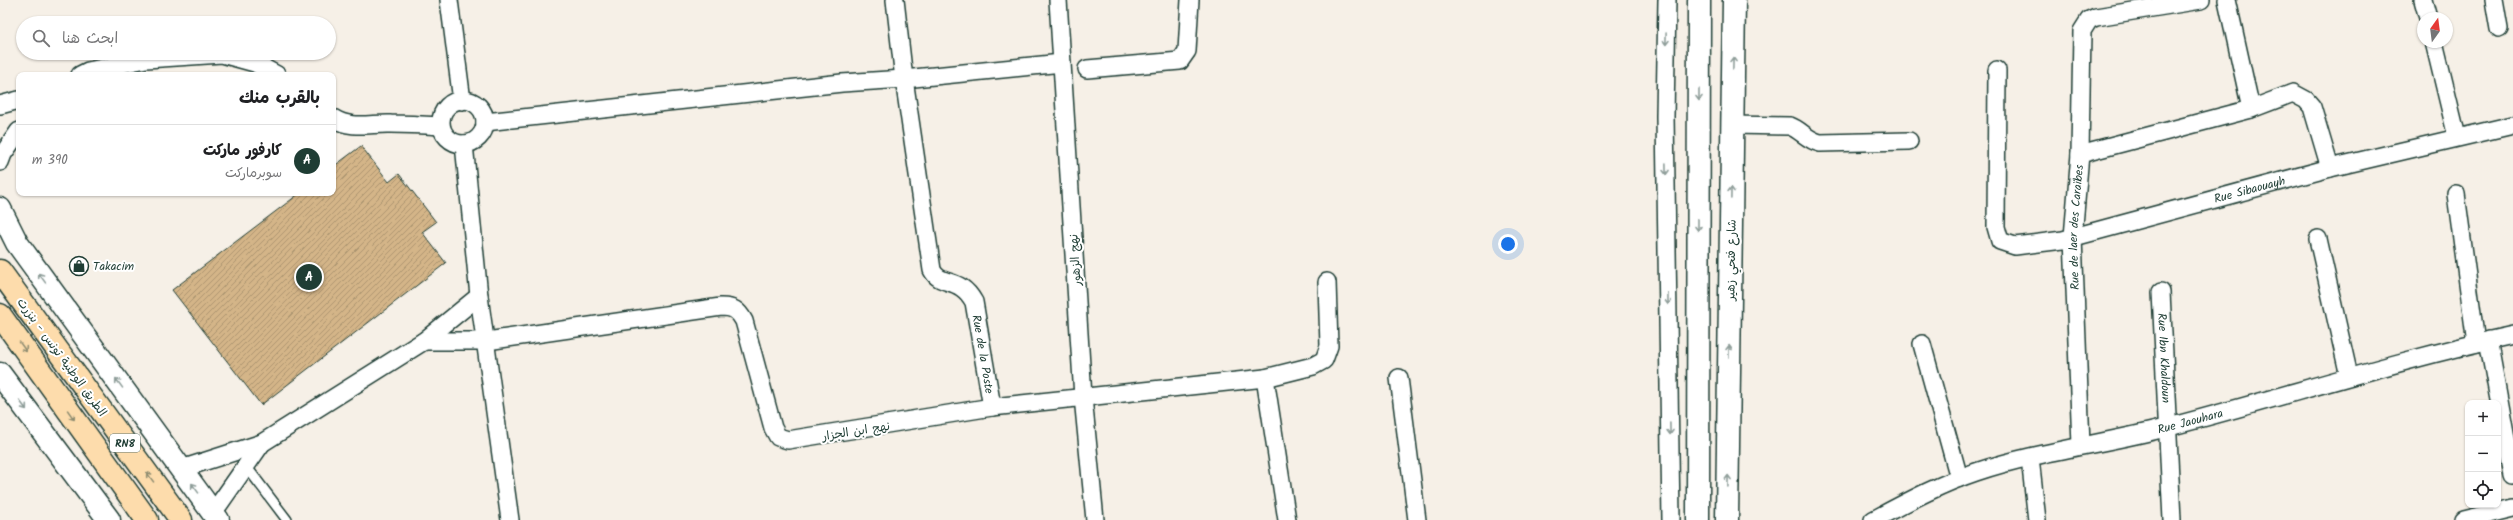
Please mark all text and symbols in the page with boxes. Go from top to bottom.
north arrow [2417,12,2453,48]
search box [16,16,336,60]
icon: search [30,27,52,49]
text: ابحث هنا [62,27,118,51]
one-way arrow [1662,32,1670,45]
one-way arrow [1729,57,1737,70]
text: بالقرب منك [239,85,320,112]
one-way arrow [1695,88,1703,101]
text: كارفور ماركت [203,139,282,163]
text: 390 m [32,150,68,171]
text: A [303,150,311,171]
one-way arrow [1662,162,1670,175]
text: سوبرماركت [225,163,282,184]
street label: Rue de laer des Caraïbes [2064,164,2089,290]
street label: Rue Sibaouayh [2212,171,2287,209]
one-way arrow [1727,187,1735,200]
one-way arrow [1694,218,1702,231]
street label: شارع فتحي زهير [1721,219,1743,302]
street label: نهج الزهور [1064,233,1087,288]
your location [1498,234,1518,254]
shop icon: Takacim [68,255,90,277]
place label: Takacim [93,257,135,276]
pin: A [296,262,322,292]
one-way arrow [38,272,47,283]
one-way arrow [1664,292,1672,305]
street label: الطريق الوطنية تونس - بنزرت [12,294,111,421]
street label: Rue de la Poste [966,313,999,396]
street label: Rue Ibn Khaldoun [2152,313,2175,403]
one-way arrow [19,341,27,352]
one-way arrow [1725,345,1733,358]
one-way arrow [114,378,123,389]
one-way arrow [19,399,28,410]
map controls [2465,400,2501,508]
button: + [2465,400,2501,436]
street label: Rue Jaouhara [2156,404,2226,440]
one-way arrow [67,409,75,420]
street label: نهج ابن الجزار [820,417,891,446]
one-way arrow [1666,422,1674,435]
road number: RN8 [110,434,140,452]
button: − [2465,436,2501,472]
one-way arrow [146,472,154,483]
button: locate [2465,472,2501,508]
one-way arrow [1724,475,1732,488]
one-way arrow [191,483,199,494]

